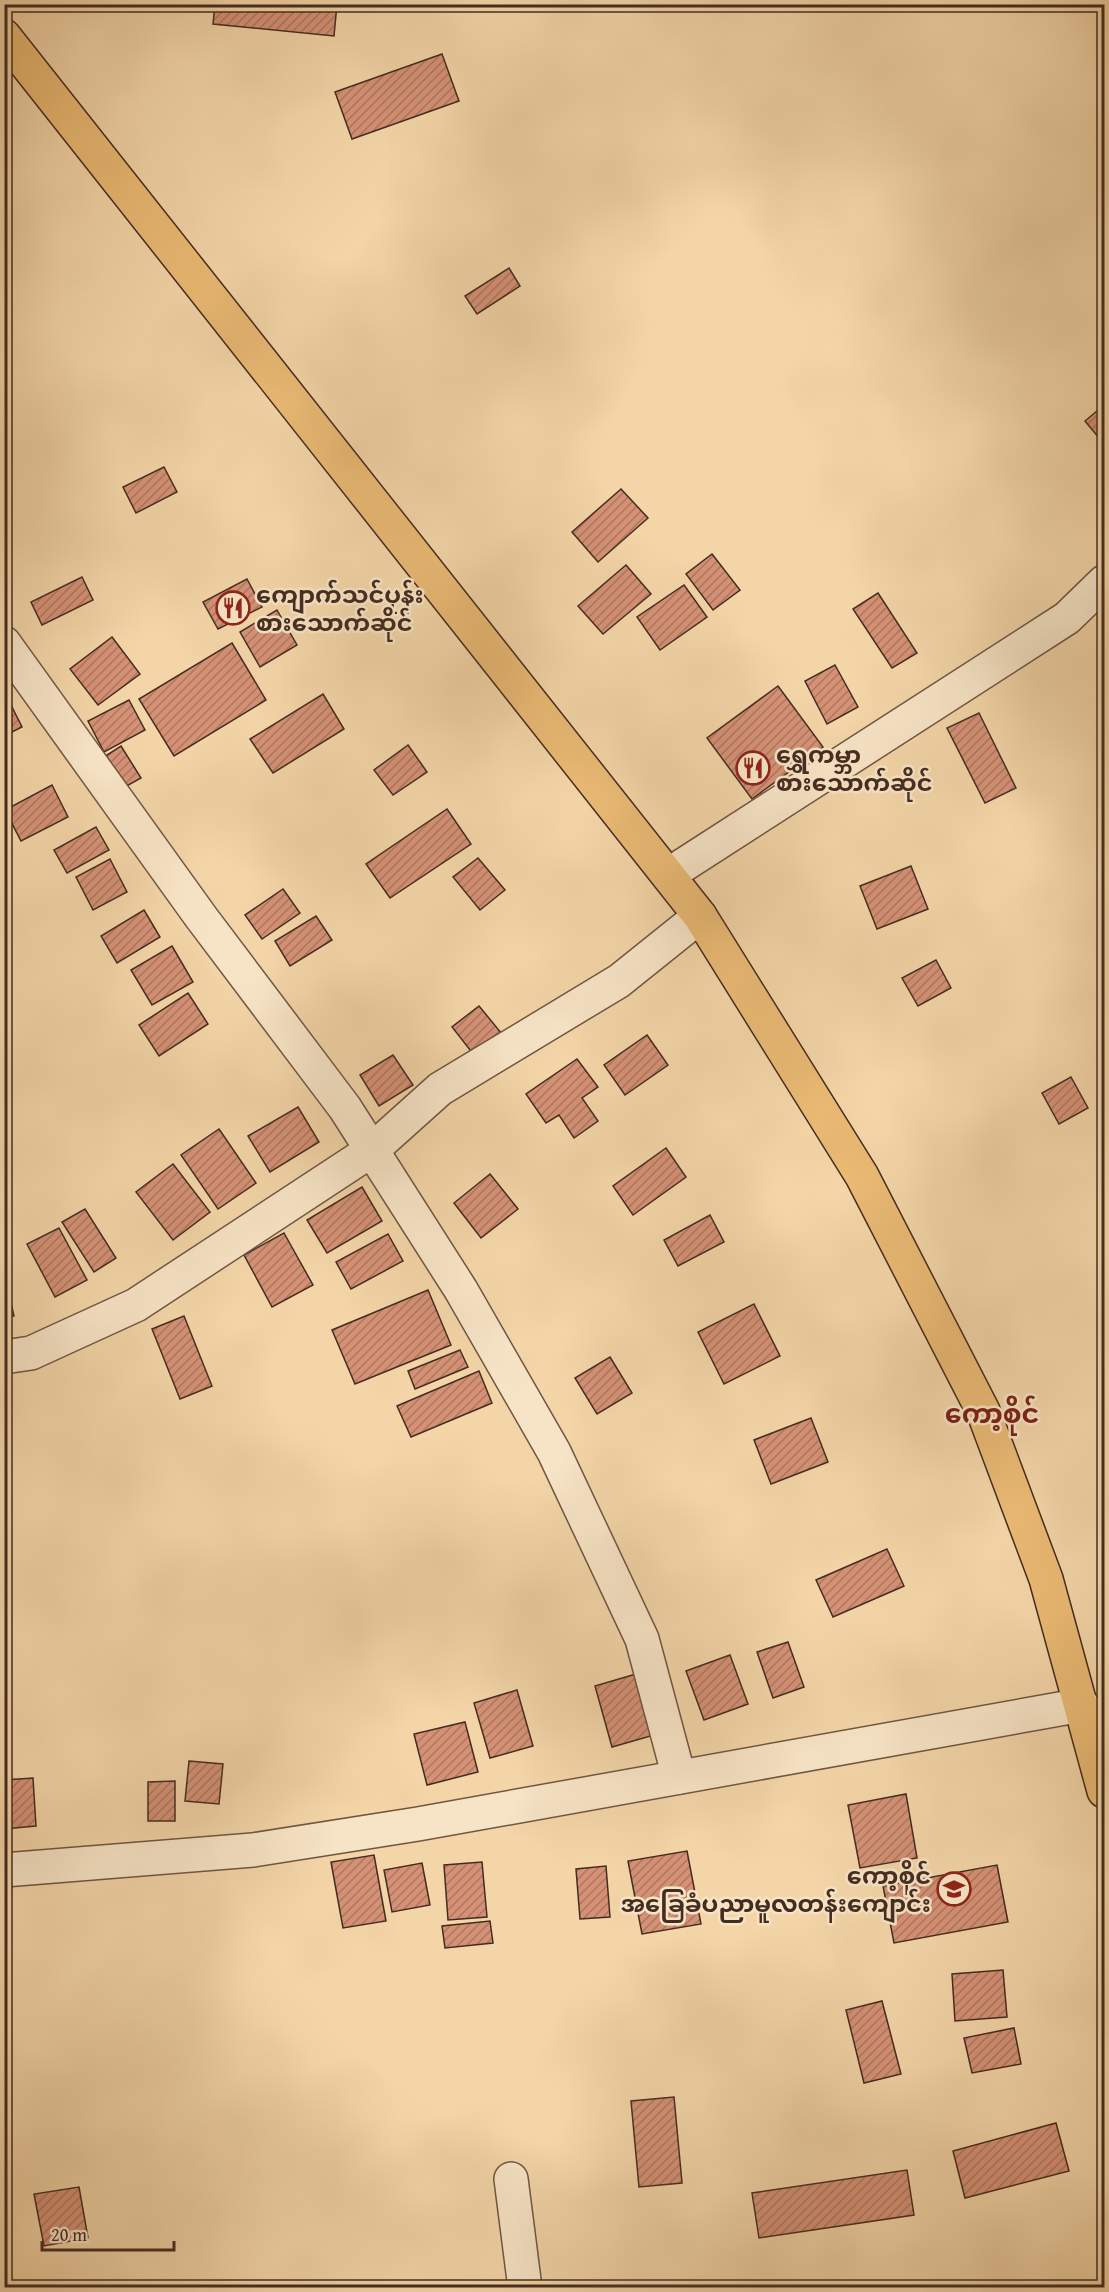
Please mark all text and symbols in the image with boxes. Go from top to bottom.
place label: ကျောက်သင်ပုန်း စားသောက်ဆိုင် [256,577,424,642]
restaurant icon: ကျောက်သင်ပုန်း စားသောက်ဆိုင် [215,590,251,626]
place label: ရွှေကမ္ဘာ စားသောက်ဆိုင် [776,737,933,802]
restaurant icon: ရွှေကမ္ဘာ စားသောက်ဆိုင် [735,750,771,786]
district label: ကော့စိုင် [945,1393,1039,1436]
place label: ကော့စိုင် အခြေခံပညာမူလတန်းကျောင်း [621,1858,931,1924]
school or university icon: ကော့စိုင် အခြေခံပညာမူလတန်းကျောင်း [936,1871,972,1907]
scale bar [42,2214,174,2252]
text: 20 m [51,2221,87,2248]

